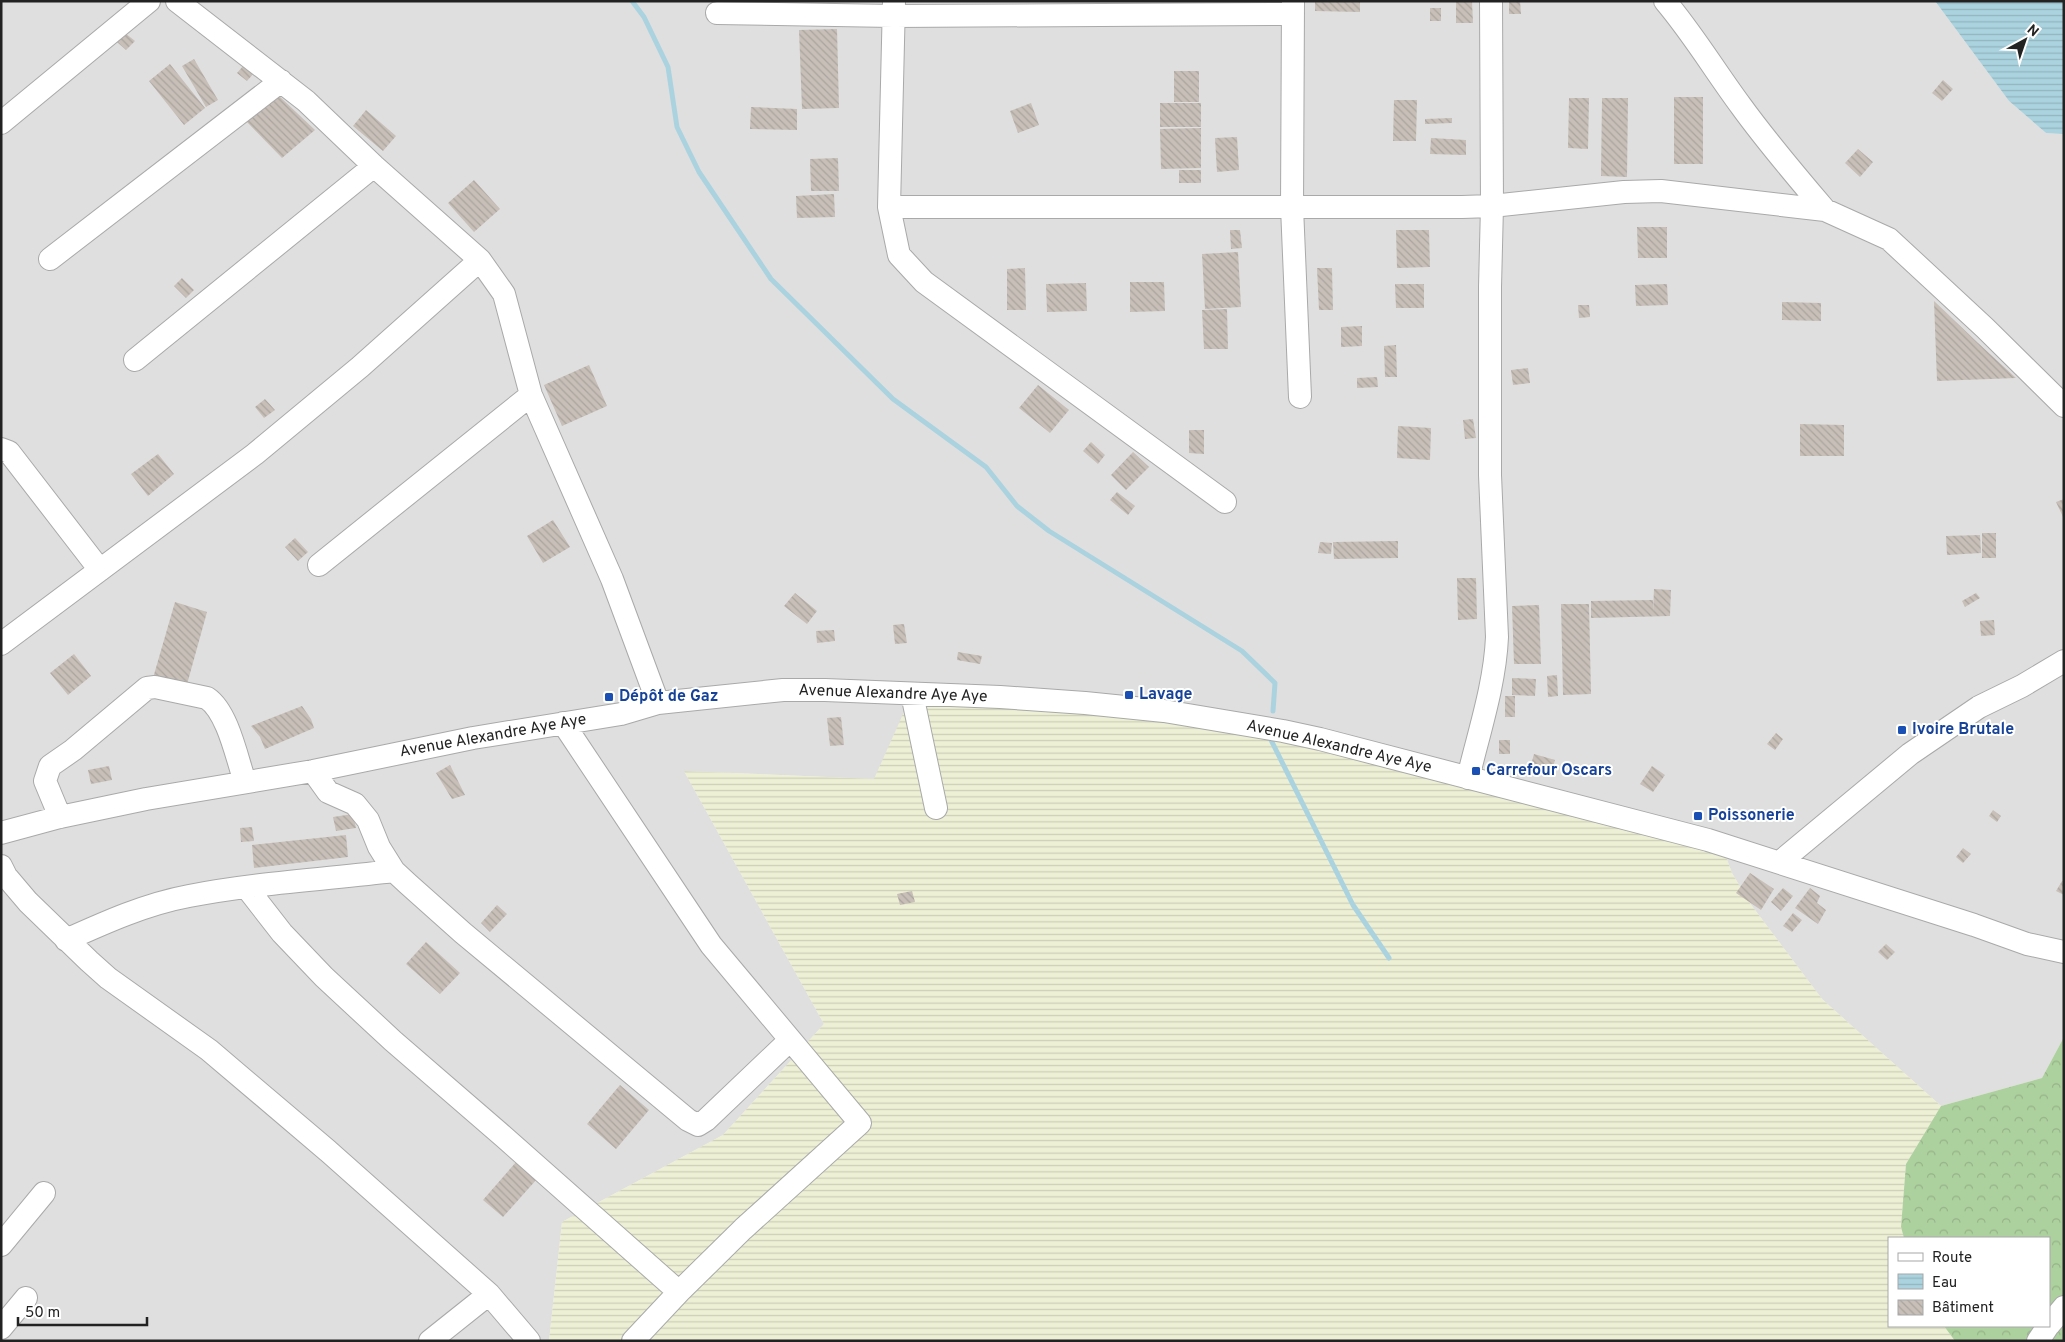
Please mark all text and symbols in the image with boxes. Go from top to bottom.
north arrow [2000,15,2050,65]
text: N [2023,21,2042,41]
street label: Avenue Alexandre Aye Aye [798,681,988,707]
place label: Lavage [1139,685,1192,705]
place label: Dépôt de Gaz [619,687,718,707]
marker: Lavage [1123,689,1135,701]
marker: Dépôt de Gaz [603,691,615,703]
street label: Avenue Alexandre Aye Aye [398,710,588,762]
street label: Avenue Alexandre Aye Aye [1245,716,1433,778]
place label: Ivoire Brutale [1912,720,2014,740]
marker: Ivoire Brutale [1896,724,1908,736]
place label: Carrefour Oscars [1486,761,1612,781]
marker: Carrefour Oscars [1470,765,1482,777]
place label: Poissonerie [1708,806,1795,826]
marker: Poissonerie [1692,810,1704,822]
legend [1888,1237,2050,1327]
text: Route [1932,1249,1972,1268]
text: Eau [1932,1274,1957,1293]
scale bar [18,1294,146,1326]
text: Bâtiment [1932,1299,1994,1318]
text: 50 m [25,1304,60,1323]

